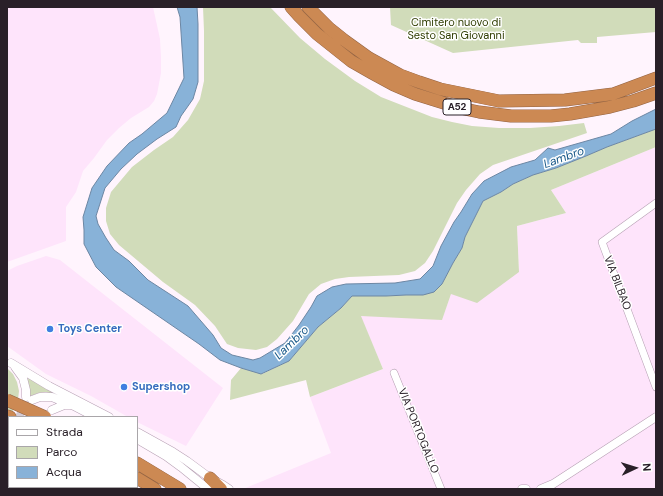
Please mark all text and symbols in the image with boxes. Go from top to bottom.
park label: Cimitero nuovo di Sesto San Giovanni [407,16,505,42]
road number: A52 [443,99,471,115]
water label: Lambro [542,144,586,172]
street label: VIA BILBAO [601,254,633,312]
place label: Toys Center [58,322,122,336]
water label: Lambro [272,323,312,363]
marker: Toys Center [45,324,55,334]
place label: Supershop [132,380,190,394]
marker: Supershop [119,382,129,392]
street label: VIA PORTOGALLO [395,386,441,476]
legend [8,416,138,488]
text: Strada [46,424,83,440]
text: Parco [46,444,77,460]
north arrow [615,448,655,488]
text: N [640,463,654,472]
text: Acqua [46,464,81,480]

